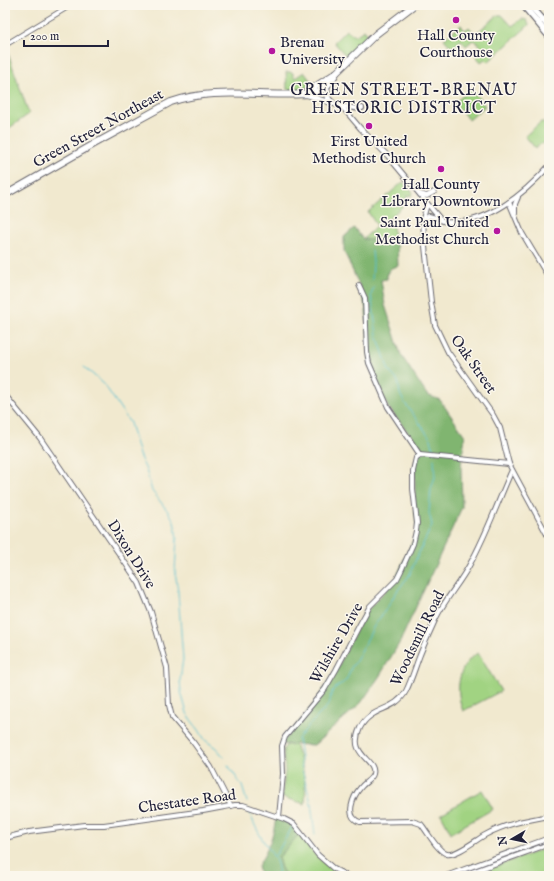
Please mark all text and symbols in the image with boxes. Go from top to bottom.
marker: Hall County Courthouse [451,15,461,25]
scale bar [24,22,108,48]
place label: Hall County Courthouse [417,26,496,62]
text: 200 m [30,29,59,44]
place label: Brenau University [280,33,346,69]
marker: Brenau University [267,46,277,56]
district label: GREEN STREET-BRENAU HISTORIC DISTRICT [290,81,518,119]
street label: Green Street Northeast [30,85,167,172]
marker: First United Methodist Church [364,121,374,131]
place label: First United Methodist Church [312,132,426,168]
marker: Hall County Library Downtown [436,164,446,174]
place label: Hall County Library Downtown [381,175,501,211]
place label: Saint Paul United Methodist Church [375,213,490,249]
marker: Saint Paul United Methodist Church [492,226,502,236]
street label: Oak Street [446,331,501,397]
street label: Dixon Drive [103,516,160,592]
street label: Woodsmill Road [386,586,449,689]
street label: Wilshire Drive [306,599,367,687]
street label: Chestatee Road [137,785,238,818]
north arrow [492,819,532,859]
text: N [495,834,511,847]

